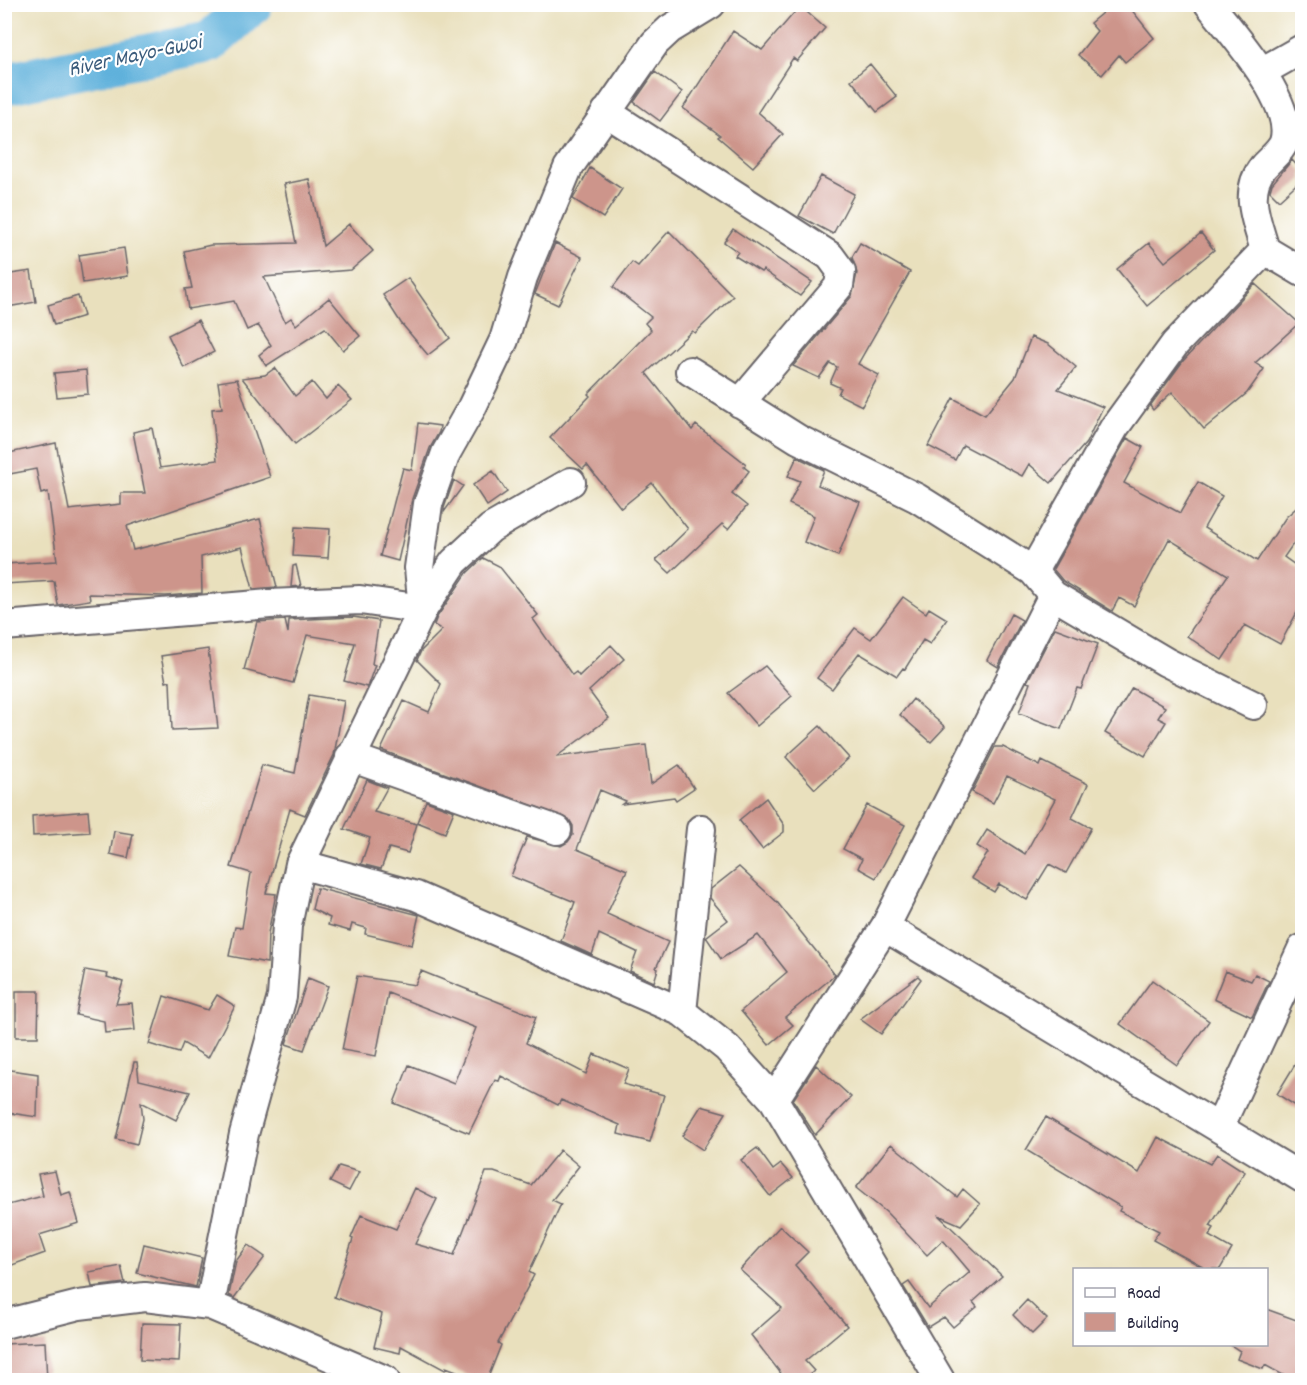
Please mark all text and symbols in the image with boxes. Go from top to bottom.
water label: River Mayo-Gwoi [66,27,207,86]
legend [1073,1268,1268,1346]
text: Road [1127,1282,1161,1307]
text: Building [1127,1312,1179,1337]

